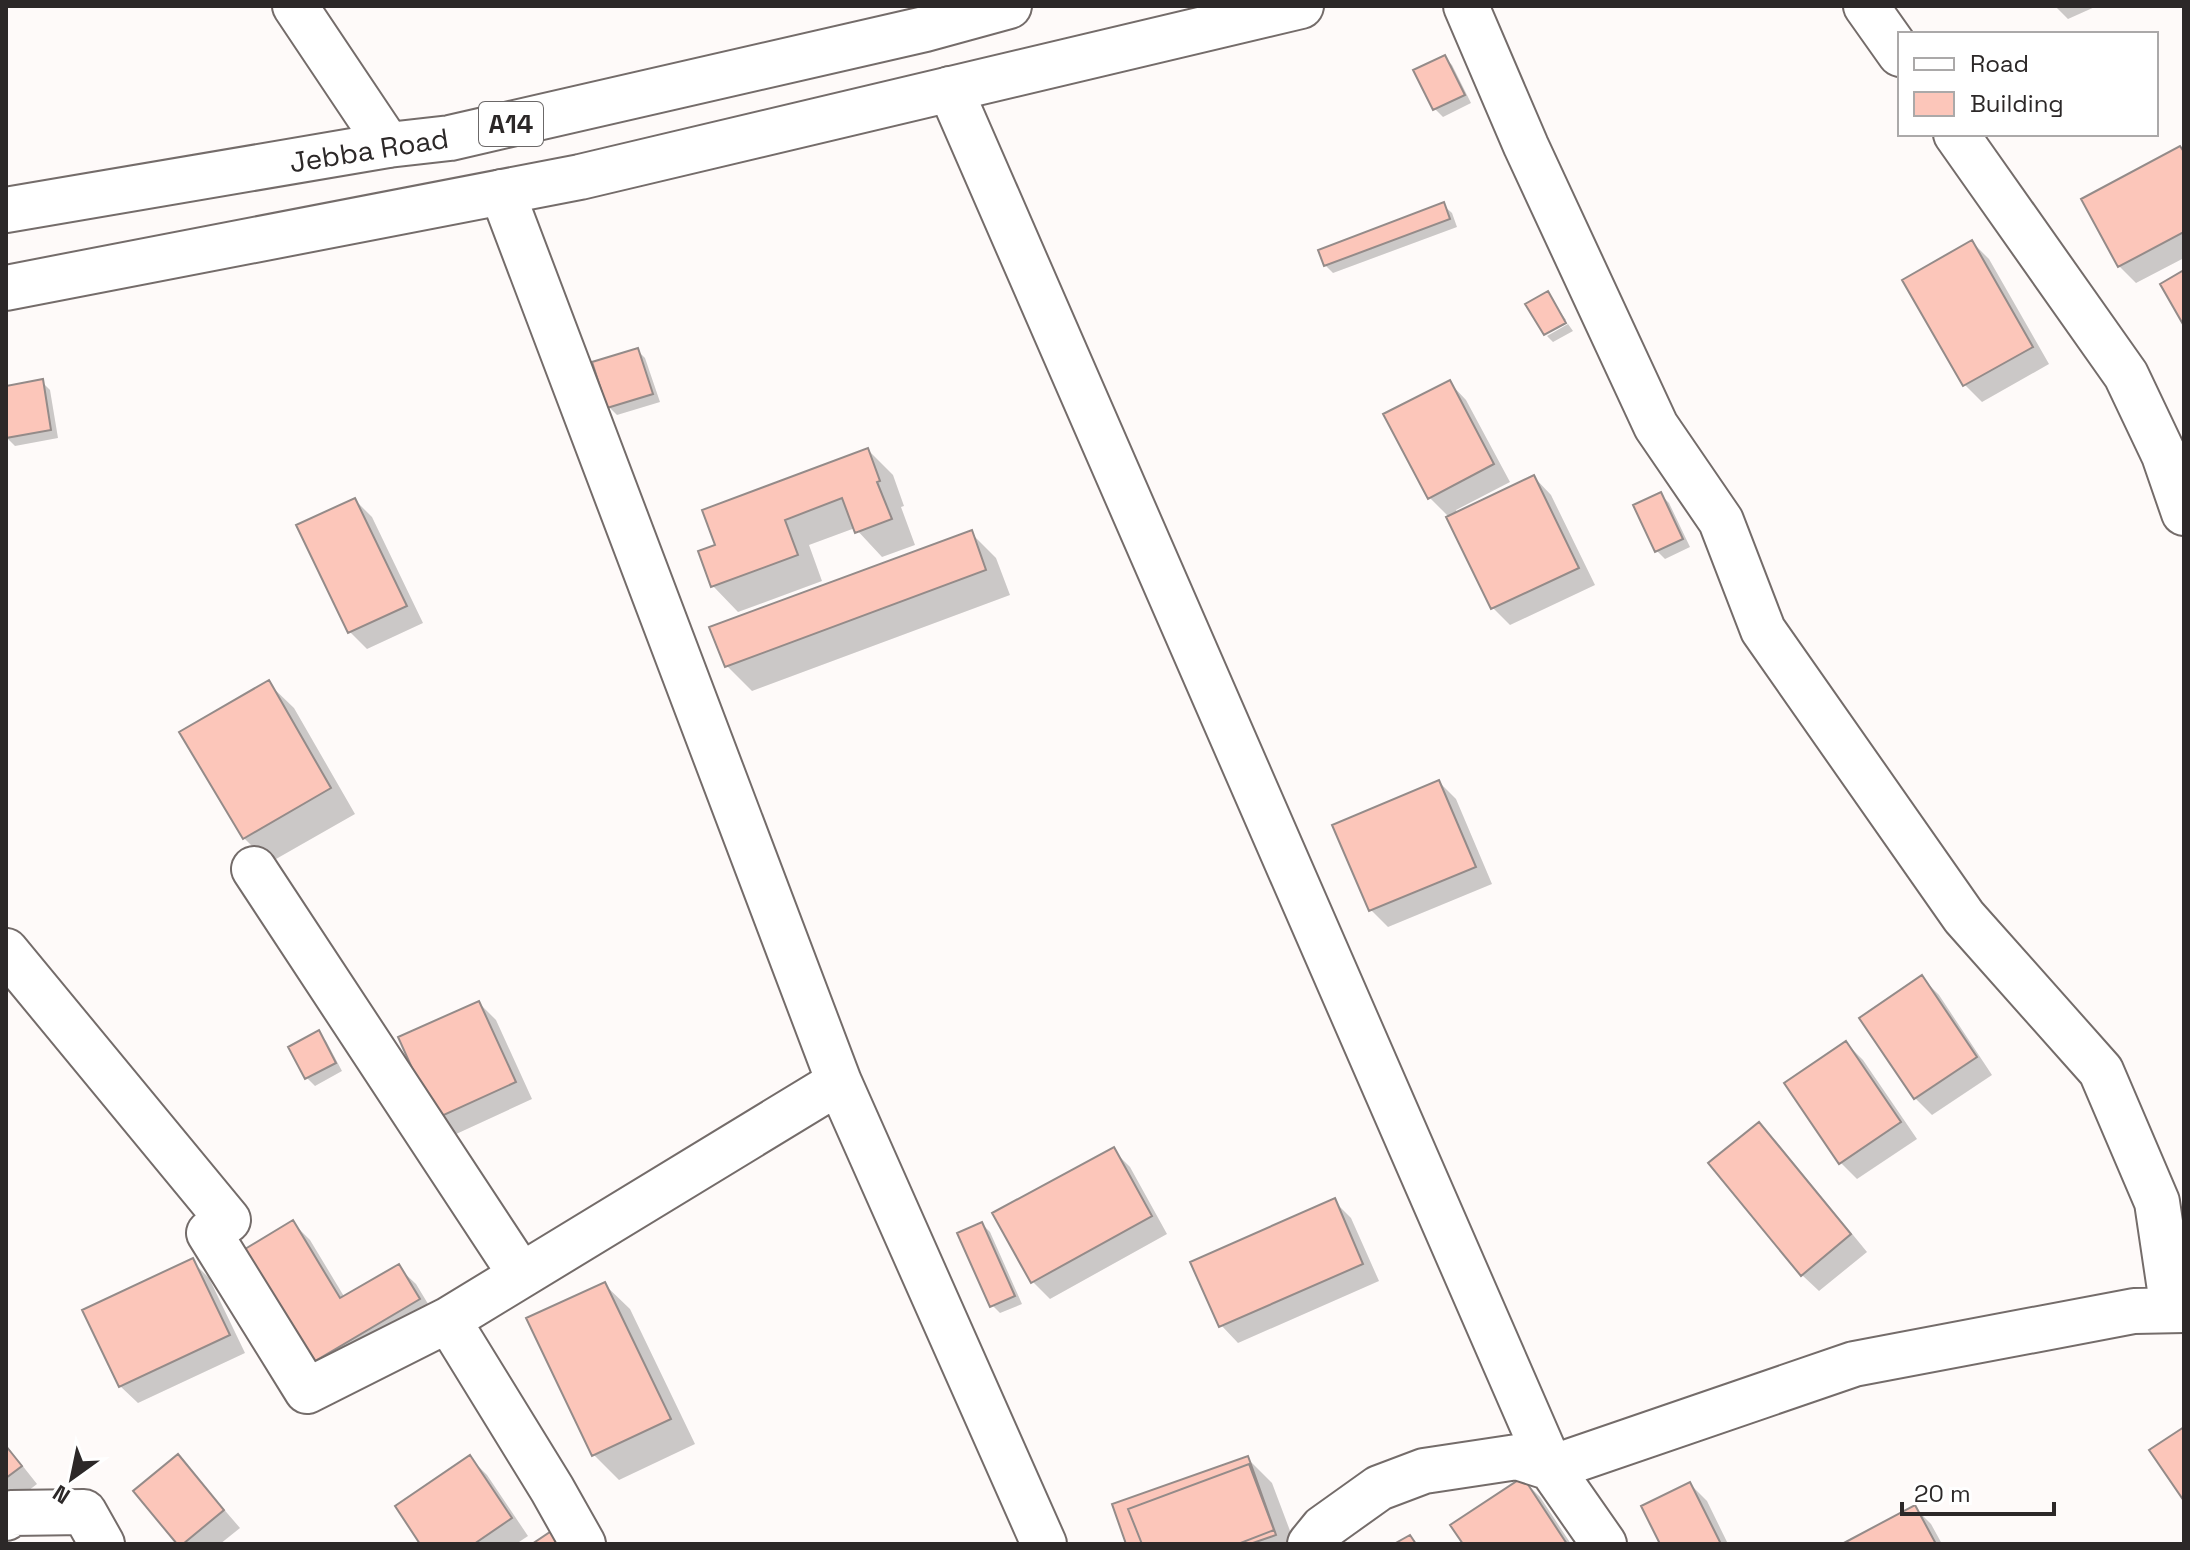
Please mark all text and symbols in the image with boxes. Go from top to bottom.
legend [1898,32,2158,136]
text: Road [1970,48,2029,79]
text: Building [1970,88,2064,119]
road number: A14 [479,102,543,146]
street label: Jebba Road [287,120,451,180]
north arrow [32,1438,112,1518]
scale bar [1902,1466,2054,1516]
text: 20 m [1914,1478,1971,1509]
text: N [47,1479,75,1511]

